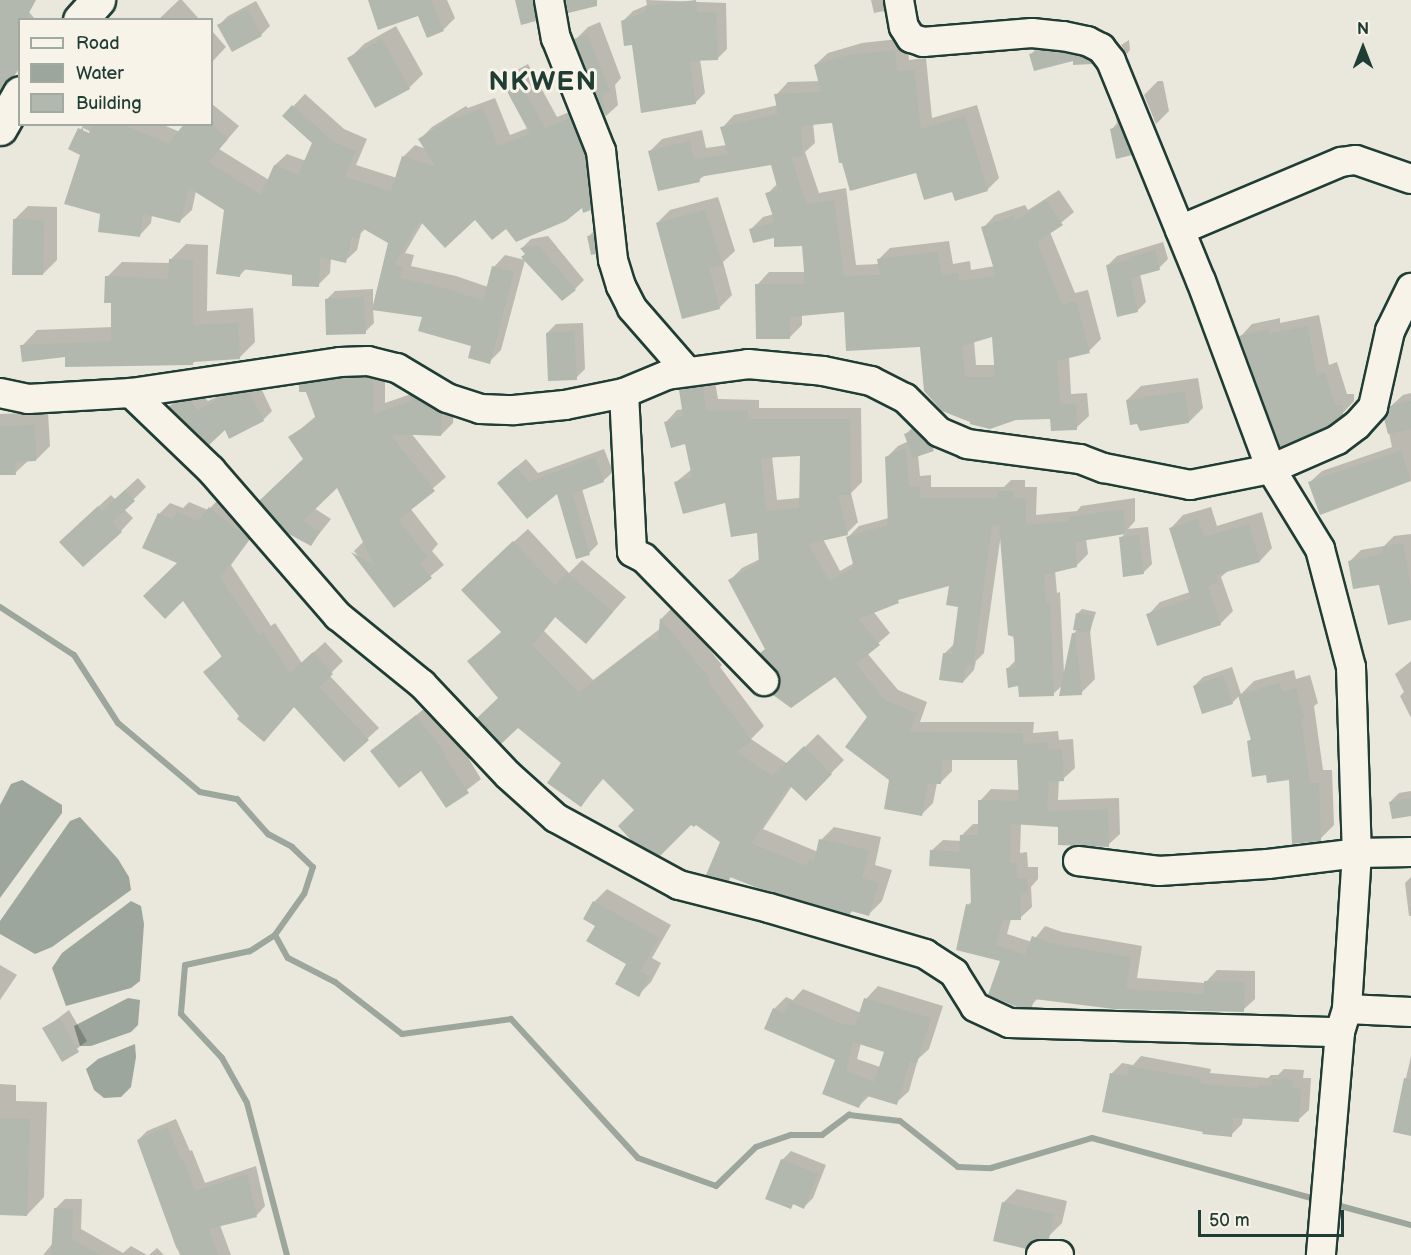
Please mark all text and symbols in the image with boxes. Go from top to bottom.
legend [18,18,213,126]
north arrow [1333,18,1393,78]
text: N [1357,20,1369,39]
text: Road [76,33,120,54]
text: Water [76,63,124,84]
district label: NKWEN [489,67,597,99]
text: Building [76,93,142,114]
scale bar [1201,1198,1346,1236]
text: 50 m [1209,1210,1250,1231]

